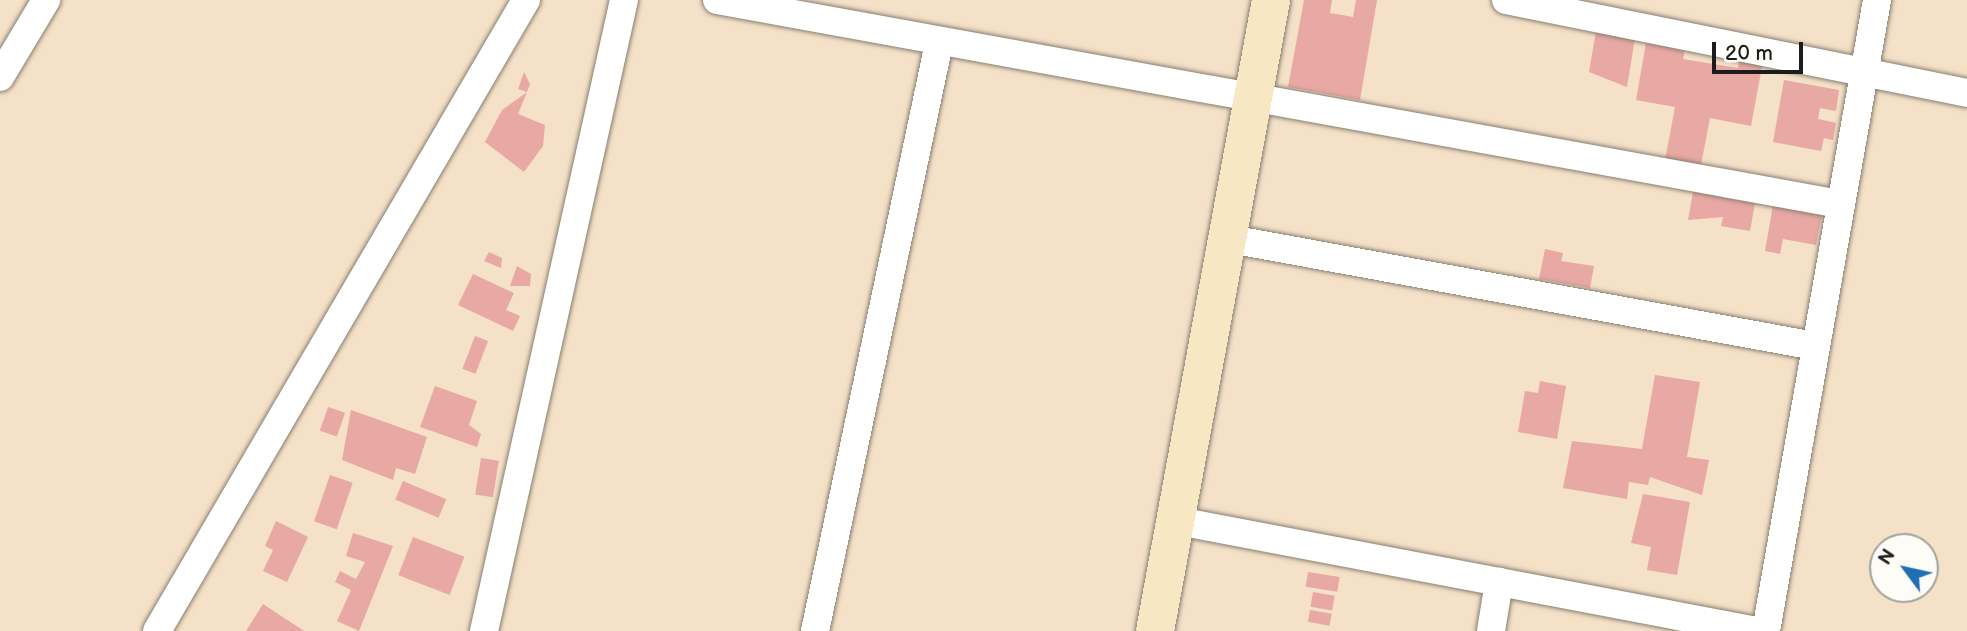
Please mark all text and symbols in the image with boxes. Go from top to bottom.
scale bar [1715,28,1806,72]
text: 20 m [1725,41,1773,66]
north arrow [1869,533,1939,603]
text: N [1874,545,1901,570]

